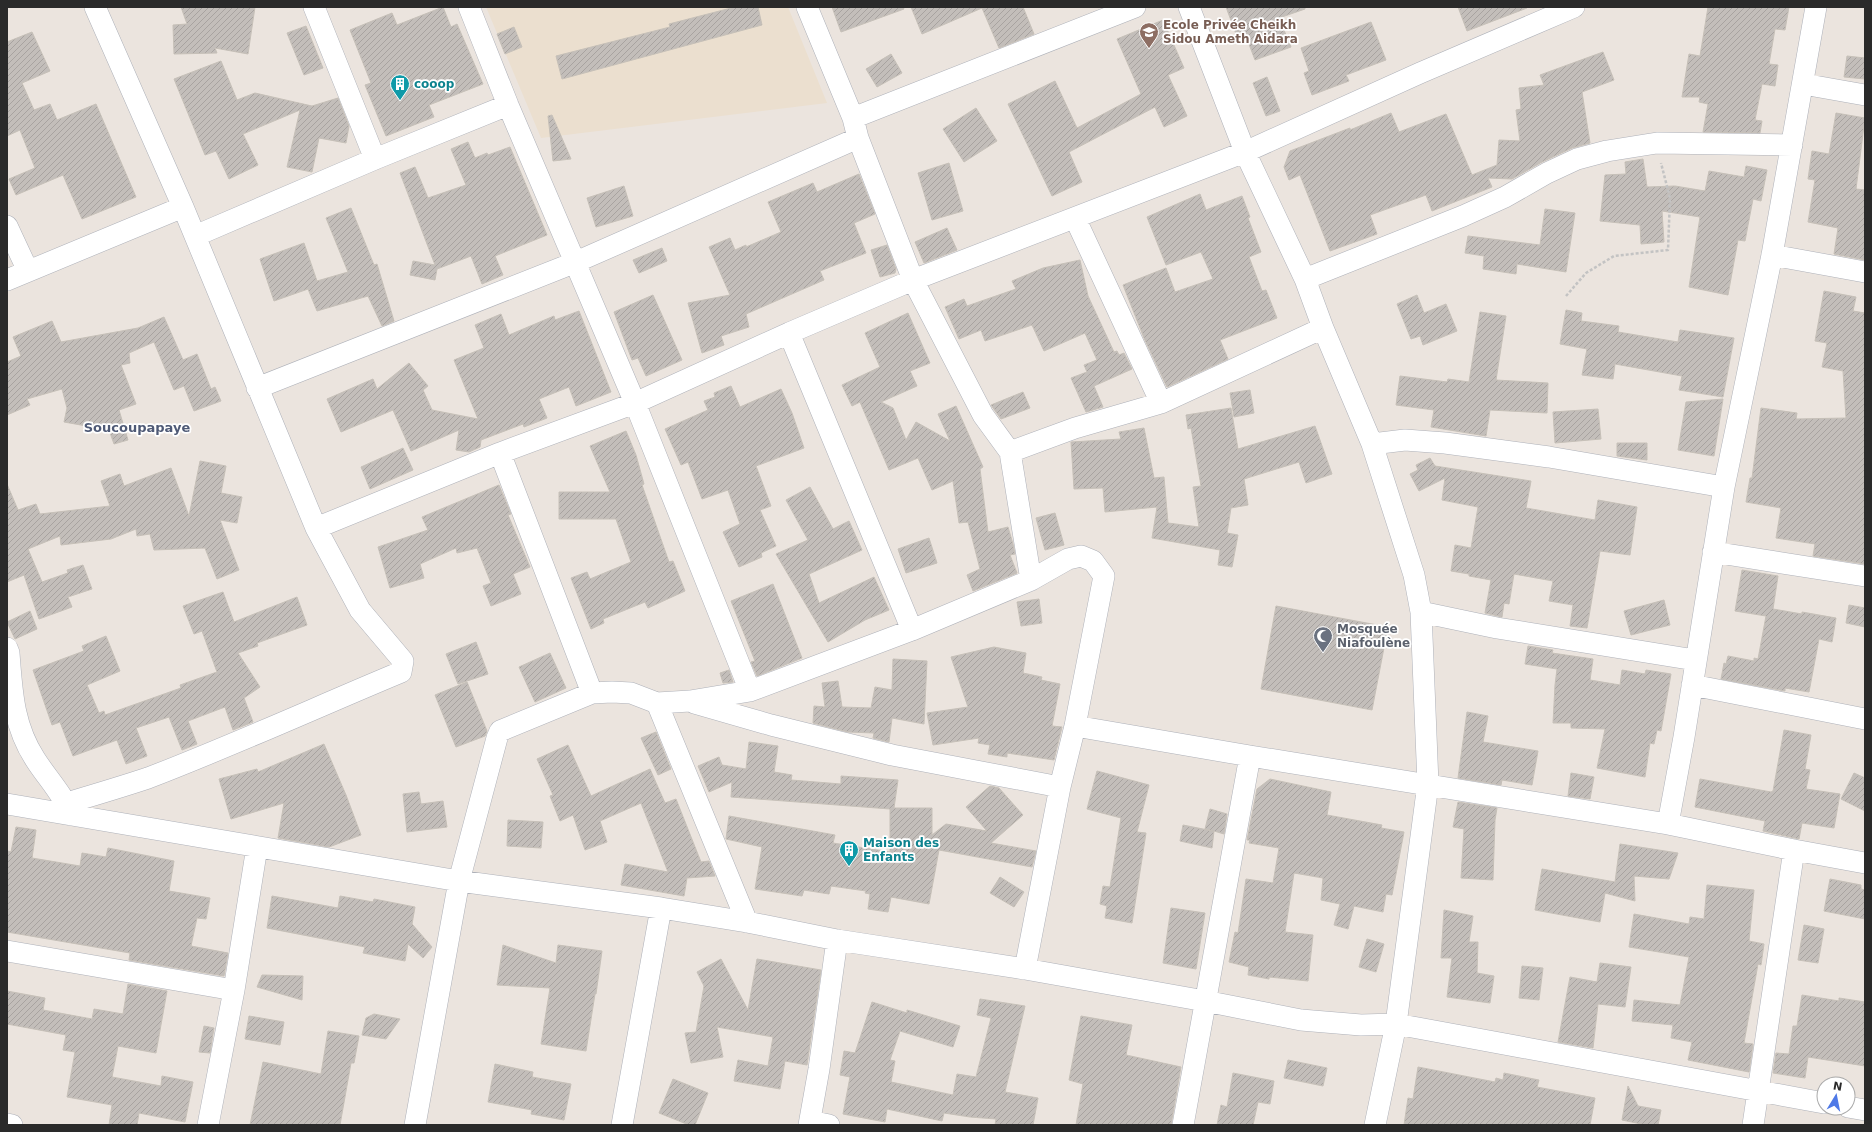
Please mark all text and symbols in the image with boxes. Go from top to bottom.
place label: Ecole Privée Cheikh Sidou Ameth Aidara [1163,18,1298,46]
school or university icon: Ecole Privée Cheikh Sidou Ameth Aidara [1138,21,1160,49]
building icon: cooop [389,73,411,101]
place label: cooop [414,77,455,91]
district label: Soucoupapaye [84,420,190,435]
place label: Mosquée Niafoulène [1337,622,1410,650]
mosque icon: Mosquée Niafoulène [1312,625,1334,653]
place label: Maison des Enfants [863,836,939,864]
building icon: Maison des Enfants [838,839,860,867]
north arrow [1816,1076,1856,1116]
text: N [1832,1079,1843,1094]

